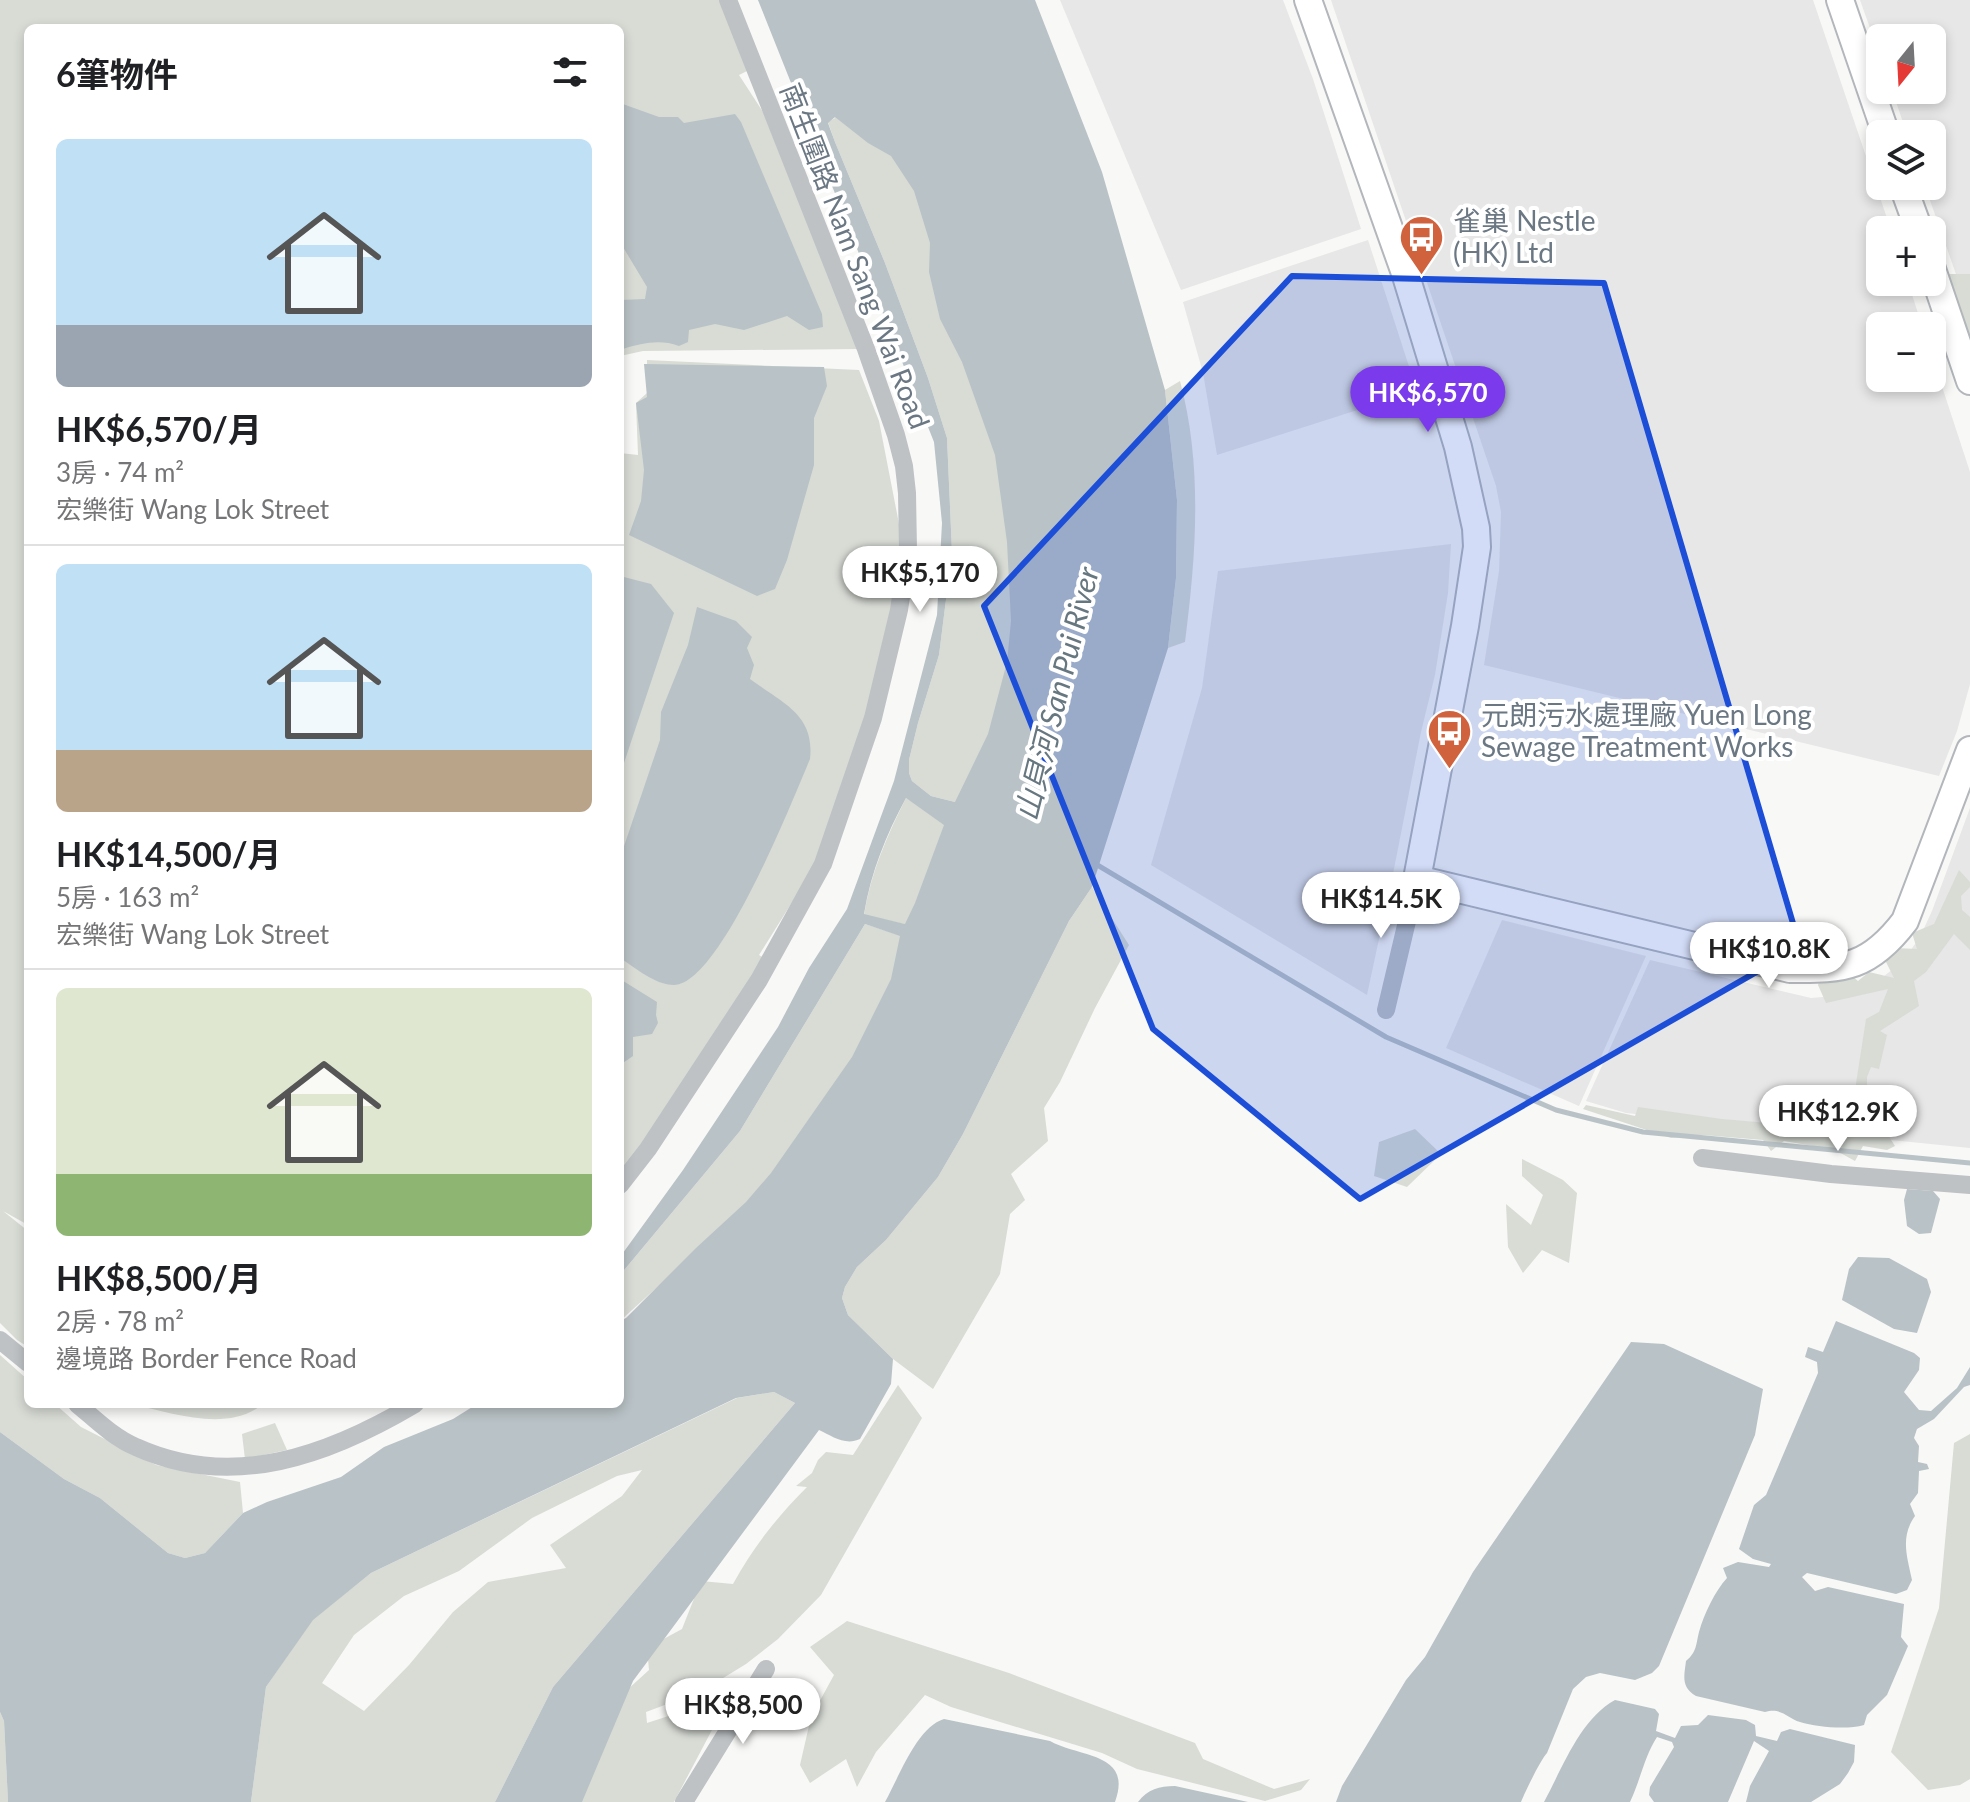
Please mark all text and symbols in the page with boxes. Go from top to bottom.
north arrow [1866,24,1946,104]
map controls [1866,24,1946,392]
icon: filters [548,50,592,94]
text: 6筆物件 [56,53,178,94]
street label: 南生圍路 Nam Sang Wai Road [774,78,938,433]
button: layers [1866,120,1946,200]
icon: home [252,191,396,335]
place label: 雀巢 Nestle (HK) Ltd [1453,203,1595,269]
bus stop icon: 雀巢 Nestle (HK) Ltd [1398,213,1446,276]
button: + [1866,216,1946,296]
button: − [1866,312,1946,392]
pin: HK$6,570 [1345,366,1511,434]
text: HK$6,570 [1368,376,1488,408]
text: HK$6,570/月 [56,408,262,449]
text: 3房 · 74 m² [56,456,184,488]
text: 宏樂街 Wang Lok Street [56,493,329,525]
pin: HK$5,170 [837,546,1003,614]
text: HK$5,170 [860,556,980,588]
water label: 山貝河 San Pui River [1007,562,1105,824]
icon: home [252,616,396,760]
place label: 元朗污水處理廠 Yuen Long Sewage Treatment Works [1481,697,1812,763]
bus stop icon: 元朗污水處理廠 Yuen Long Sewage Treatment Works [1426,707,1474,770]
text: HK$14,500/月 [56,833,282,874]
pin: HK$14.5K [1298,872,1464,940]
text: 5房 · 163 m² [56,881,199,913]
text: HK$14.5K [1320,882,1442,914]
text: 宏樂街 Wang Lok Street [56,918,329,950]
pin: HK$10.8K [1686,922,1852,990]
text: HK$10.8K [1708,932,1830,964]
icon: home [252,1040,396,1184]
pin: HK$12.9K [1755,1085,1921,1153]
text: HK$12.9K [1777,1095,1899,1127]
text: HK$8,500/月 [56,1257,262,1298]
text: 2房 · 78 m² [56,1305,184,1337]
text: 邊境路 Border Fence Road [56,1342,357,1374]
pin: HK$8,500 [660,1678,826,1746]
text: HK$8,500 [683,1688,803,1720]

